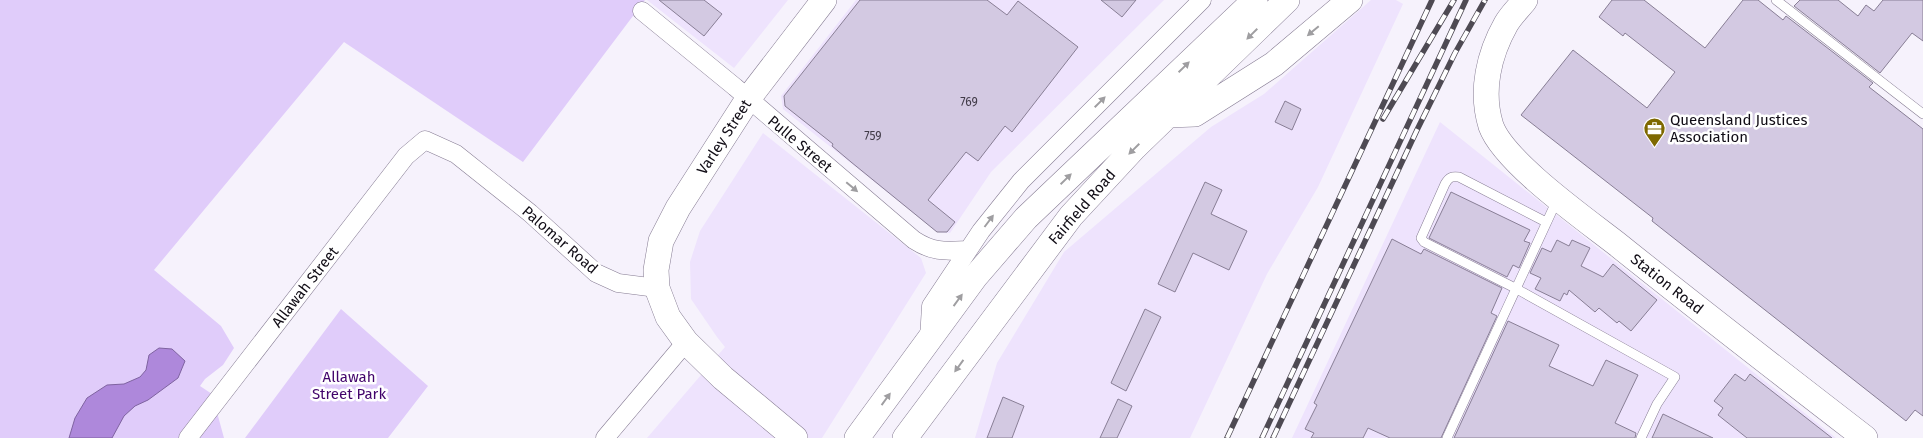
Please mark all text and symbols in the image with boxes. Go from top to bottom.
one-way arrow [1306,26,1319,37]
one-way arrow [1246,28,1258,40]
one-way arrow [1178,61,1190,73]
street label: Varley Street [693,95,755,178]
house number: 769 [960,95,978,109]
one-way arrow [1093,96,1105,108]
place label: Queensland Justices Association [1670,111,1807,146]
street label: Pulle Street [764,112,836,177]
office icon: Queensland Justices Association [1642,117,1666,148]
house number: 759 [864,129,882,143]
one-way arrow [1128,142,1140,154]
street label: Fairfield Road [1045,166,1119,248]
one-way arrow [1060,173,1072,185]
one-way arrow [846,181,858,193]
street label: Palomar Road [518,202,602,278]
one-way arrow [984,214,994,228]
street label: Allawah Street [268,243,342,331]
street label: Station Road [1627,250,1707,318]
one-way arrow [953,293,963,307]
one-way arrow [954,360,964,373]
park label: Allawah Street Park [312,368,386,403]
one-way arrow [881,392,891,406]

